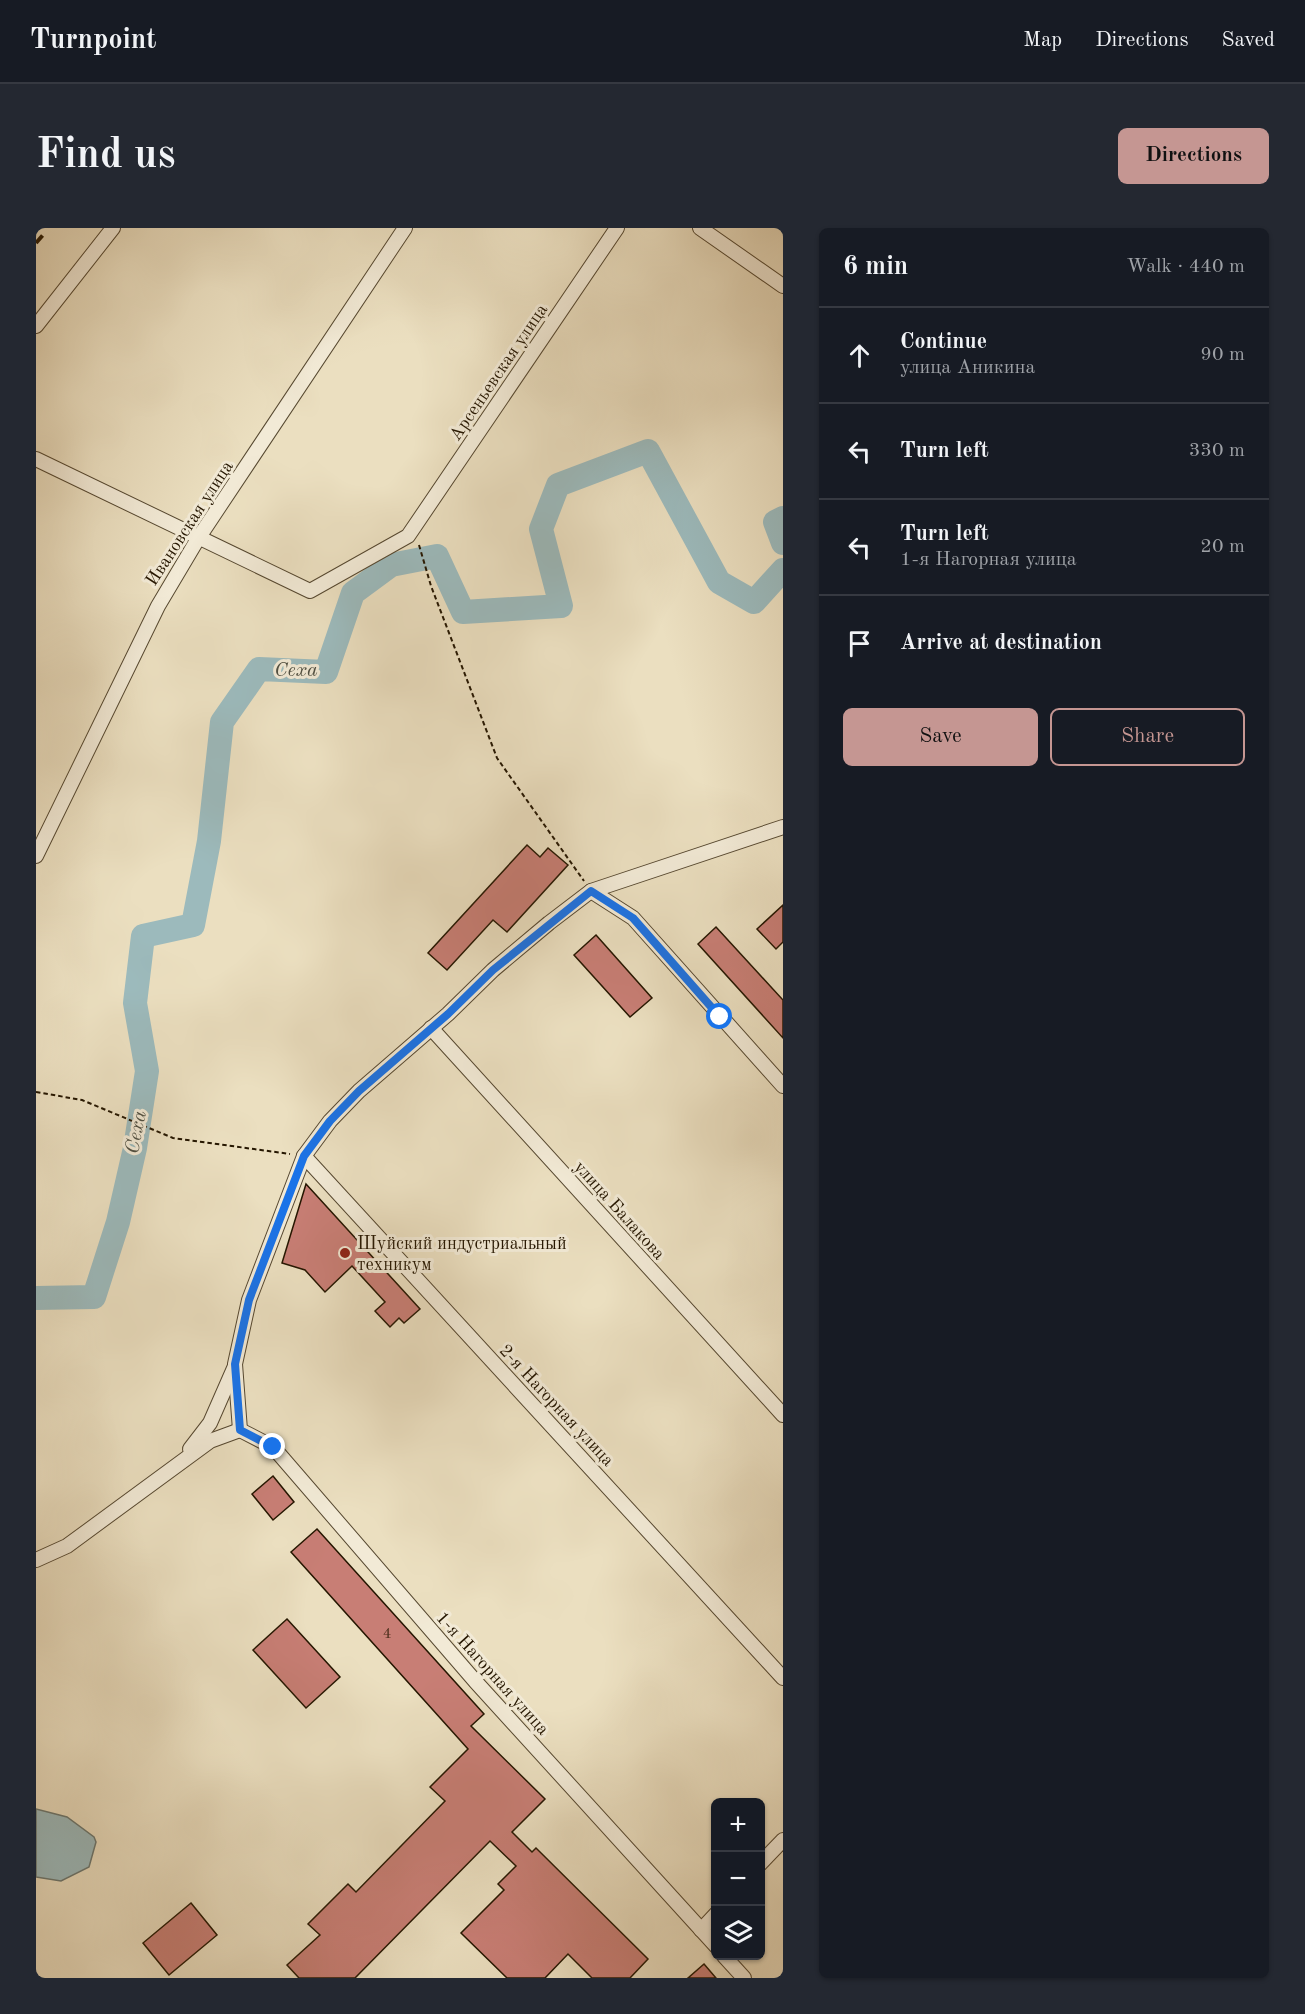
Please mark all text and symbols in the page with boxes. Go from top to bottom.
text: Turnpoint [30,27,157,55]
text: Map [1023,30,1062,51]
text: Directions [1095,30,1189,51]
text: Saved [1222,30,1275,51]
button: Directions [1118,128,1269,184]
text: Find us [36,135,175,177]
text: 6 min [843,254,908,280]
text: Walk · 440 m [1126,257,1245,277]
street label: Арсеньевская улица [446,301,551,444]
text: Continue [900,331,987,353]
icon: ahead [843,339,876,372]
text: 90 m [1200,345,1245,365]
text: улица Аникина [900,358,1035,378]
icon: left [843,435,876,468]
text: Turn left [900,440,989,462]
text: 330 m [1189,441,1245,461]
street label: Ивановская улица [143,458,237,589]
text: Turn left [900,523,989,545]
icon: left [843,531,876,564]
text: 20 m [1200,537,1245,557]
text: 1-я Нагорная улица [900,550,1077,570]
icon: arrive [843,627,876,660]
text: Arrive at destination [900,632,1102,654]
water label: Сеха [274,661,318,681]
button: Save [843,708,1038,766]
button: Share [1050,708,1245,766]
route start [706,1003,732,1029]
water label: Сеха [123,1109,151,1156]
street label: улица Балакова [570,1158,668,1264]
place label: Шуйский индустриальный техникум [357,1235,567,1274]
marker: Шуйский индустриальный техникум [338,1246,352,1260]
street label: 2-я Нагорная улица [495,1341,617,1470]
route end [259,1433,285,1459]
street label: 1-я Нагорная улица [432,1609,552,1739]
house number: 4 [383,1627,391,1642]
map controls [711,1798,765,1960]
button: + [711,1798,765,1852]
button: − [711,1852,765,1906]
button: layers [711,1906,765,1960]

